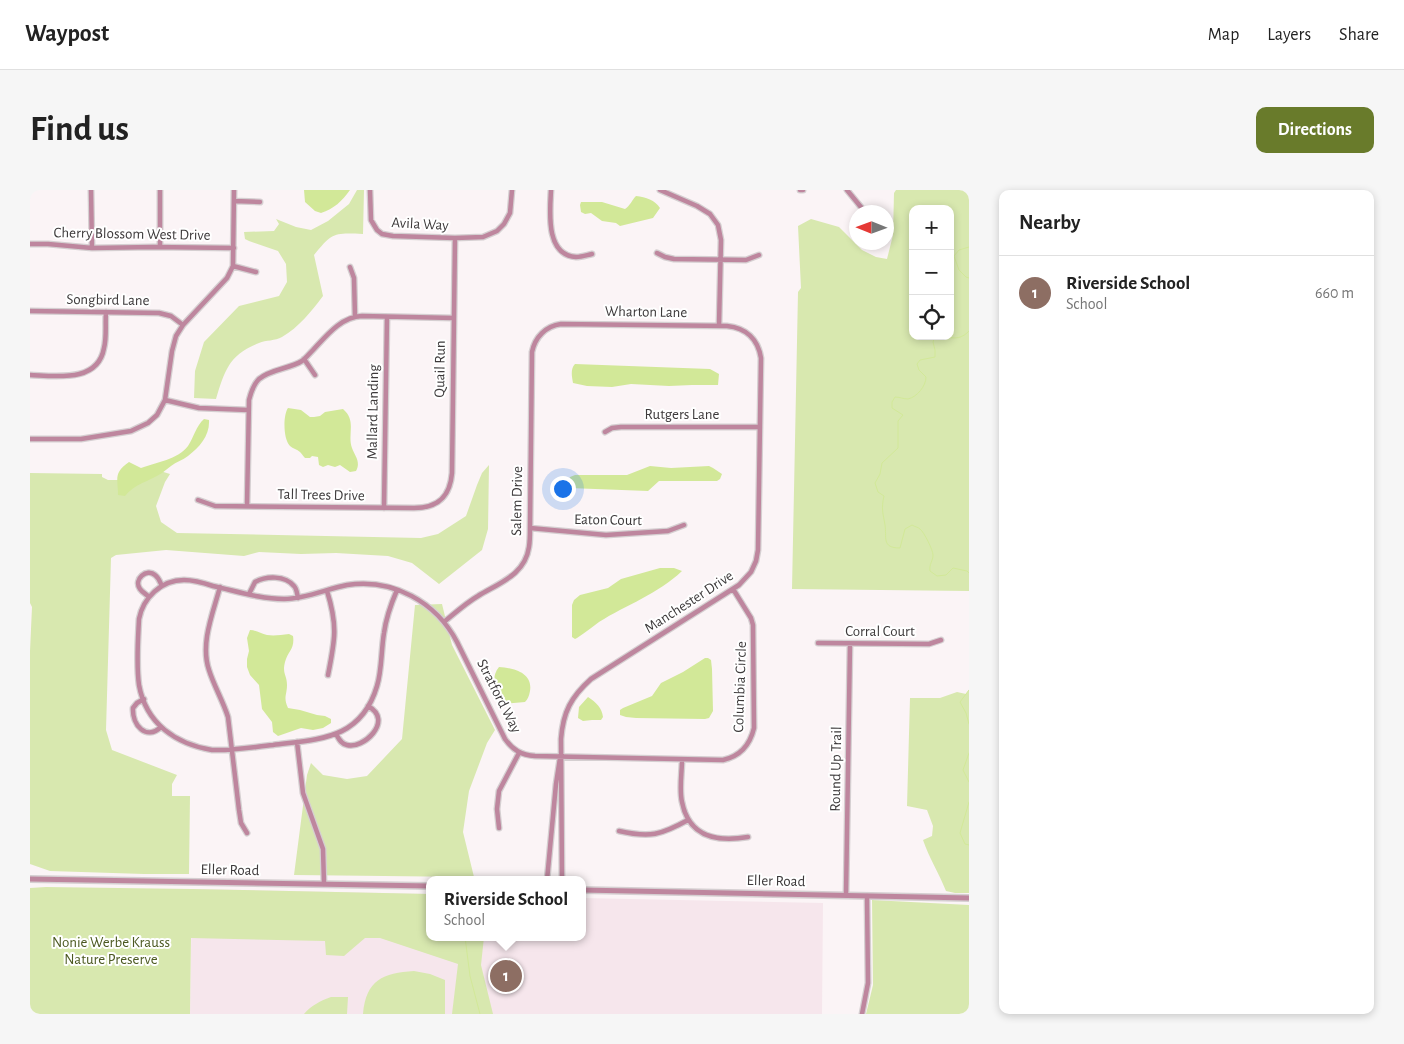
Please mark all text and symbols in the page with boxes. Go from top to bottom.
text: Waypost [25,22,109,46]
text: Map [1208,26,1239,44]
text: Layers [1267,26,1311,44]
text: Share [1339,26,1379,44]
button: Directions [1256,107,1374,153]
text: Find us [30,112,129,147]
north arrow [849,205,894,250]
map controls [909,205,954,340]
button: + [909,205,954,250]
text: Nearby [1019,212,1080,233]
street label: Avila Way [391,215,450,233]
street label: Cherry Blossom West Drive [53,225,211,243]
button: − [909,250,954,295]
text: Riverside School [1066,274,1190,293]
text: 1 [1032,285,1038,301]
text: 660 m [1315,285,1354,301]
street label: Songbird Lane [66,292,150,308]
button: locate [909,295,954,340]
text: School [1066,296,1107,312]
street label: Wharton Lane [605,304,687,320]
street label: Quail Run [432,340,448,398]
street label: Mallard Landing [365,364,381,460]
street label: Rutgers Lane [645,407,720,422]
street label: Salem Drive [509,466,525,536]
your location [550,476,576,502]
street label: Tall Trees Drive [277,487,365,503]
street label: Eaton Court [574,512,642,528]
street label: Manchester Drive [642,568,736,636]
street label: Corral Court [845,624,915,639]
street label: Columbia Circle [731,641,749,733]
street label: Stratford Way [474,657,524,736]
street label: Round Up Trail [828,726,844,812]
street label: Eller Road [201,862,260,878]
street label: Eller Road [747,873,806,889]
popup [426,876,586,941]
text: Riverside School [444,890,568,909]
text: School [444,912,485,928]
park label: Nonie Werbe Krauss Nature Preserve [52,935,170,967]
pin: 1 [490,957,522,995]

